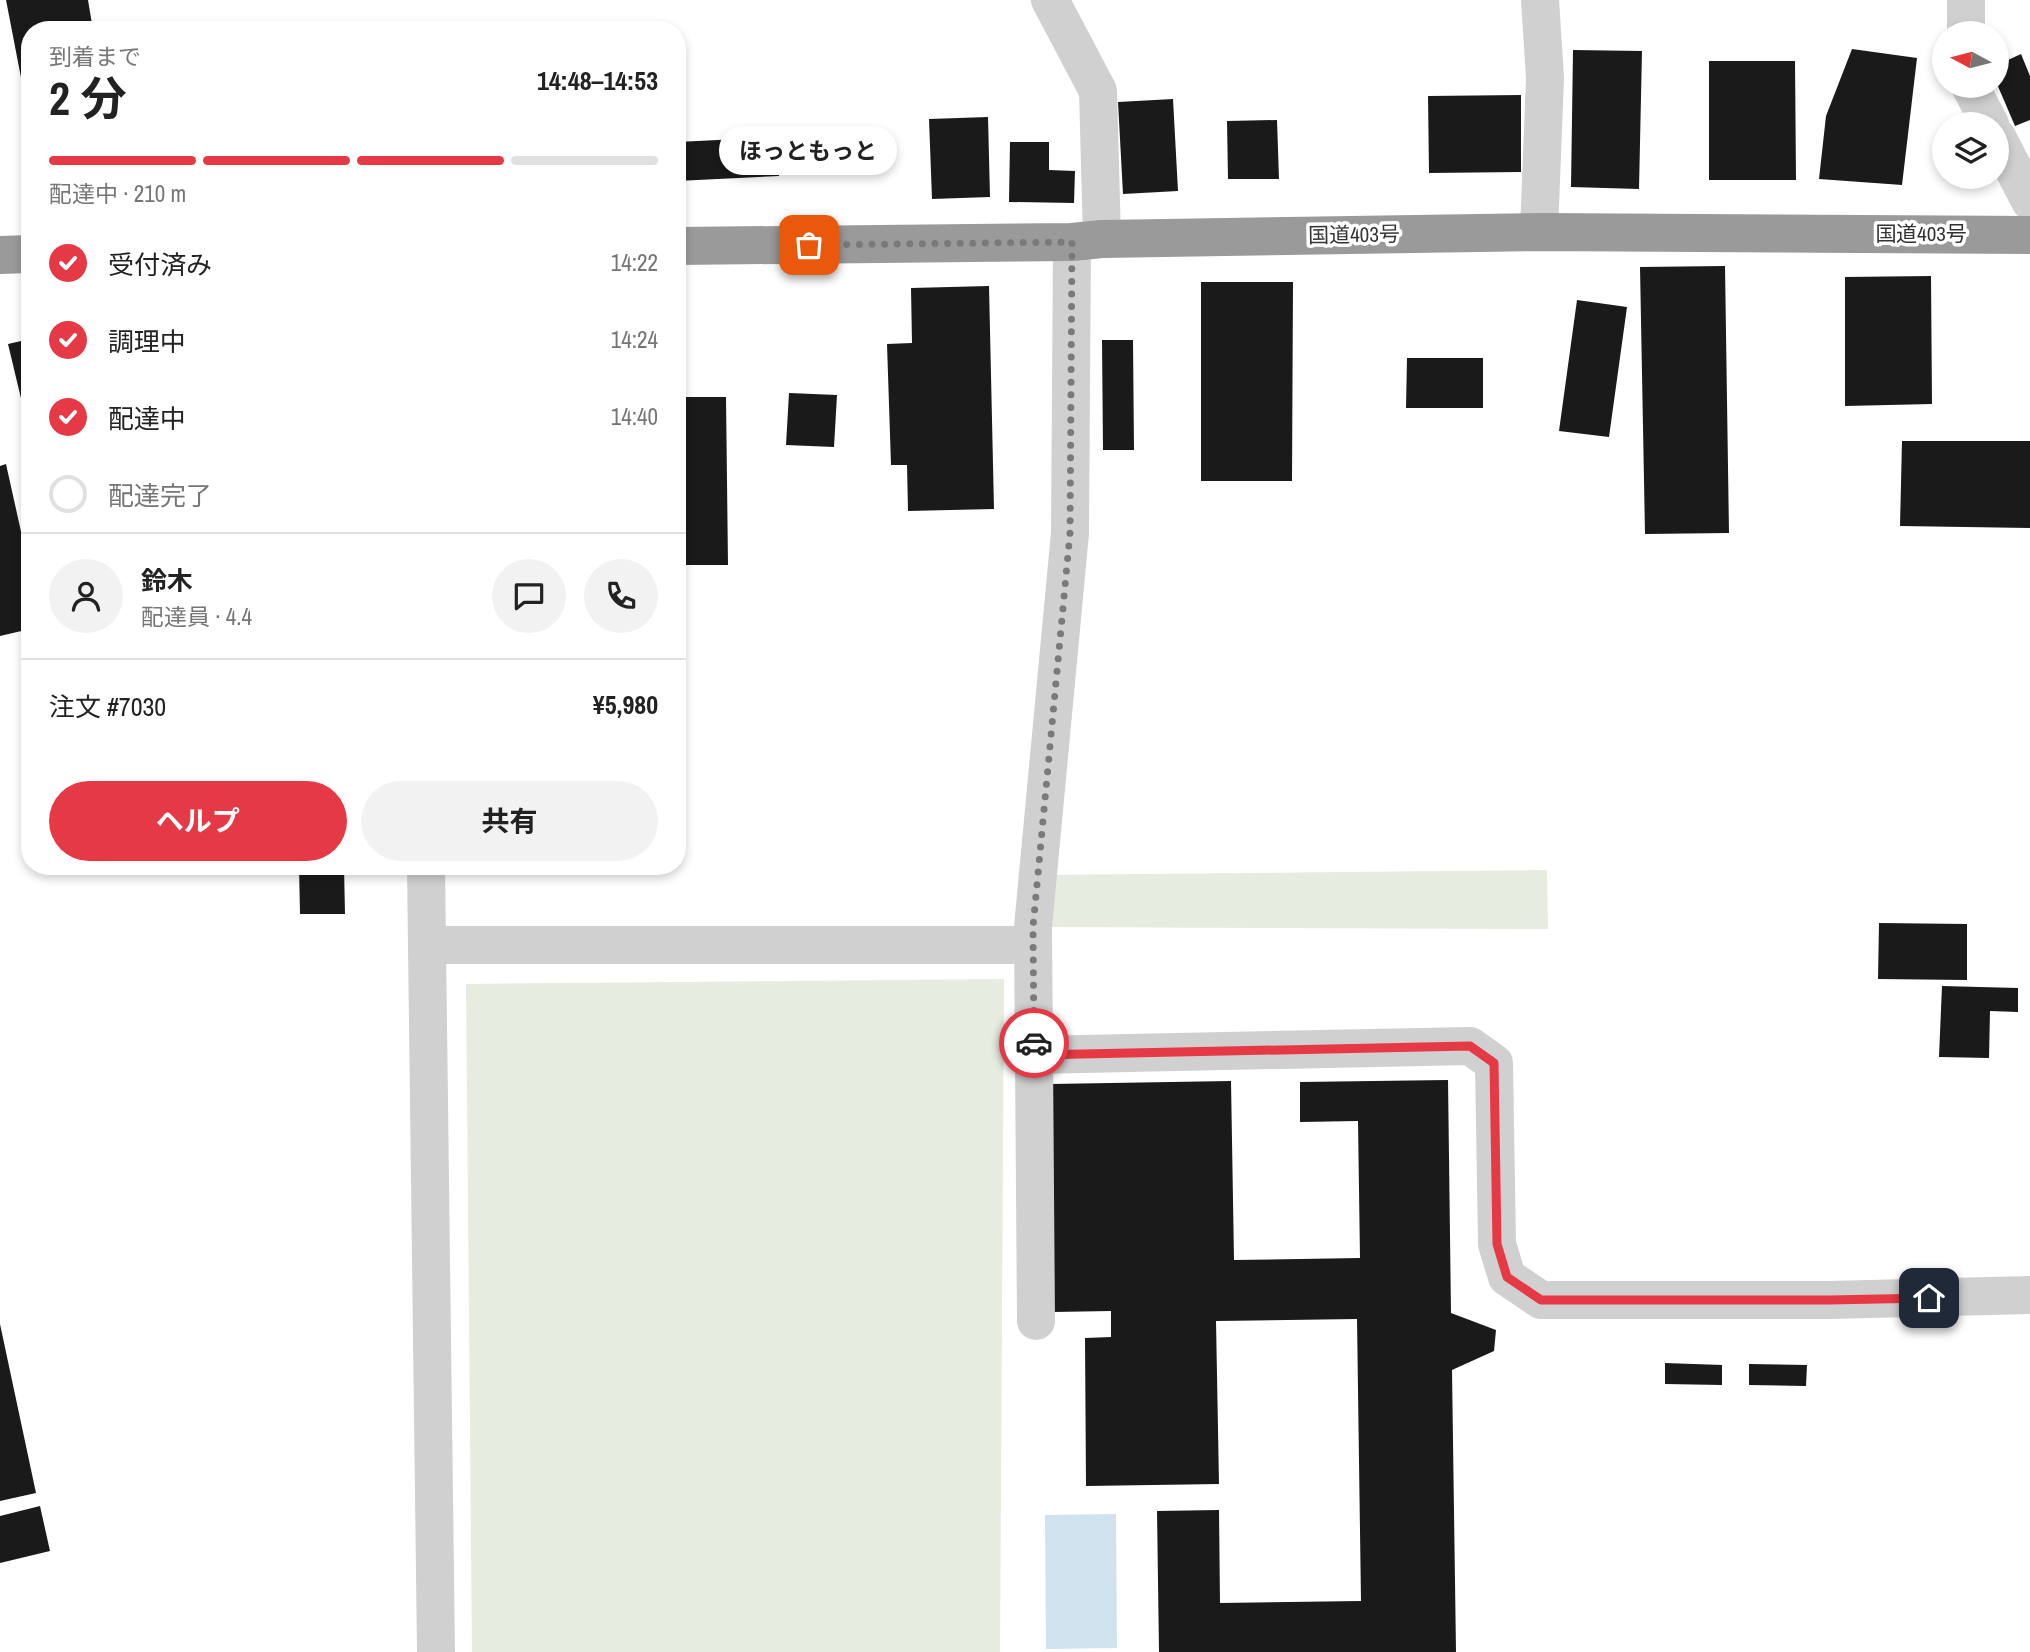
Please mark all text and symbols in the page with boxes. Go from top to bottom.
north arrow [1932,21,2009,98]
map controls [1932,21,2009,189]
text: 到着まで [49,41,141,72]
text: 14:48–14:53 [537,63,658,98]
text: 2 分 [49,67,126,129]
button: layers [1932,112,2009,189]
callout: ほっともっと [720,126,898,175]
text: ほっともっと [739,135,877,166]
text: 配達中 · 210 m [49,178,186,209]
pin [779,215,839,275]
street label: 国道403号 [1308,219,1400,250]
street label: 国道403号 [1875,219,1967,248]
icon: bag [790,226,828,264]
icon: check [49,244,87,282]
text: 受付済み [108,247,212,282]
text: 14:22 [611,247,658,278]
icon: check [49,321,87,359]
text: 調理中 [108,324,186,359]
text: 14:24 [611,324,658,355]
icon: check [49,398,87,436]
text: 配達中 [108,401,186,436]
text: 14:40 [611,401,658,432]
text: 配達完了 [108,478,212,513]
button: person [49,559,123,633]
button: chat [492,559,566,633]
button: phone [584,559,658,633]
text: 鈴木 [141,563,193,598]
text: 配達員 · 4.4 [141,601,252,632]
text: ¥5,980 [593,687,658,722]
text: 注文 #7030 [49,689,166,724]
button: ヘルプ [49,781,347,861]
button: 共有 [361,781,658,861]
courier [999,1008,1069,1078]
icon: car [1015,1024,1053,1062]
pin [1899,1268,1959,1328]
icon: home [1910,1279,1948,1317]

